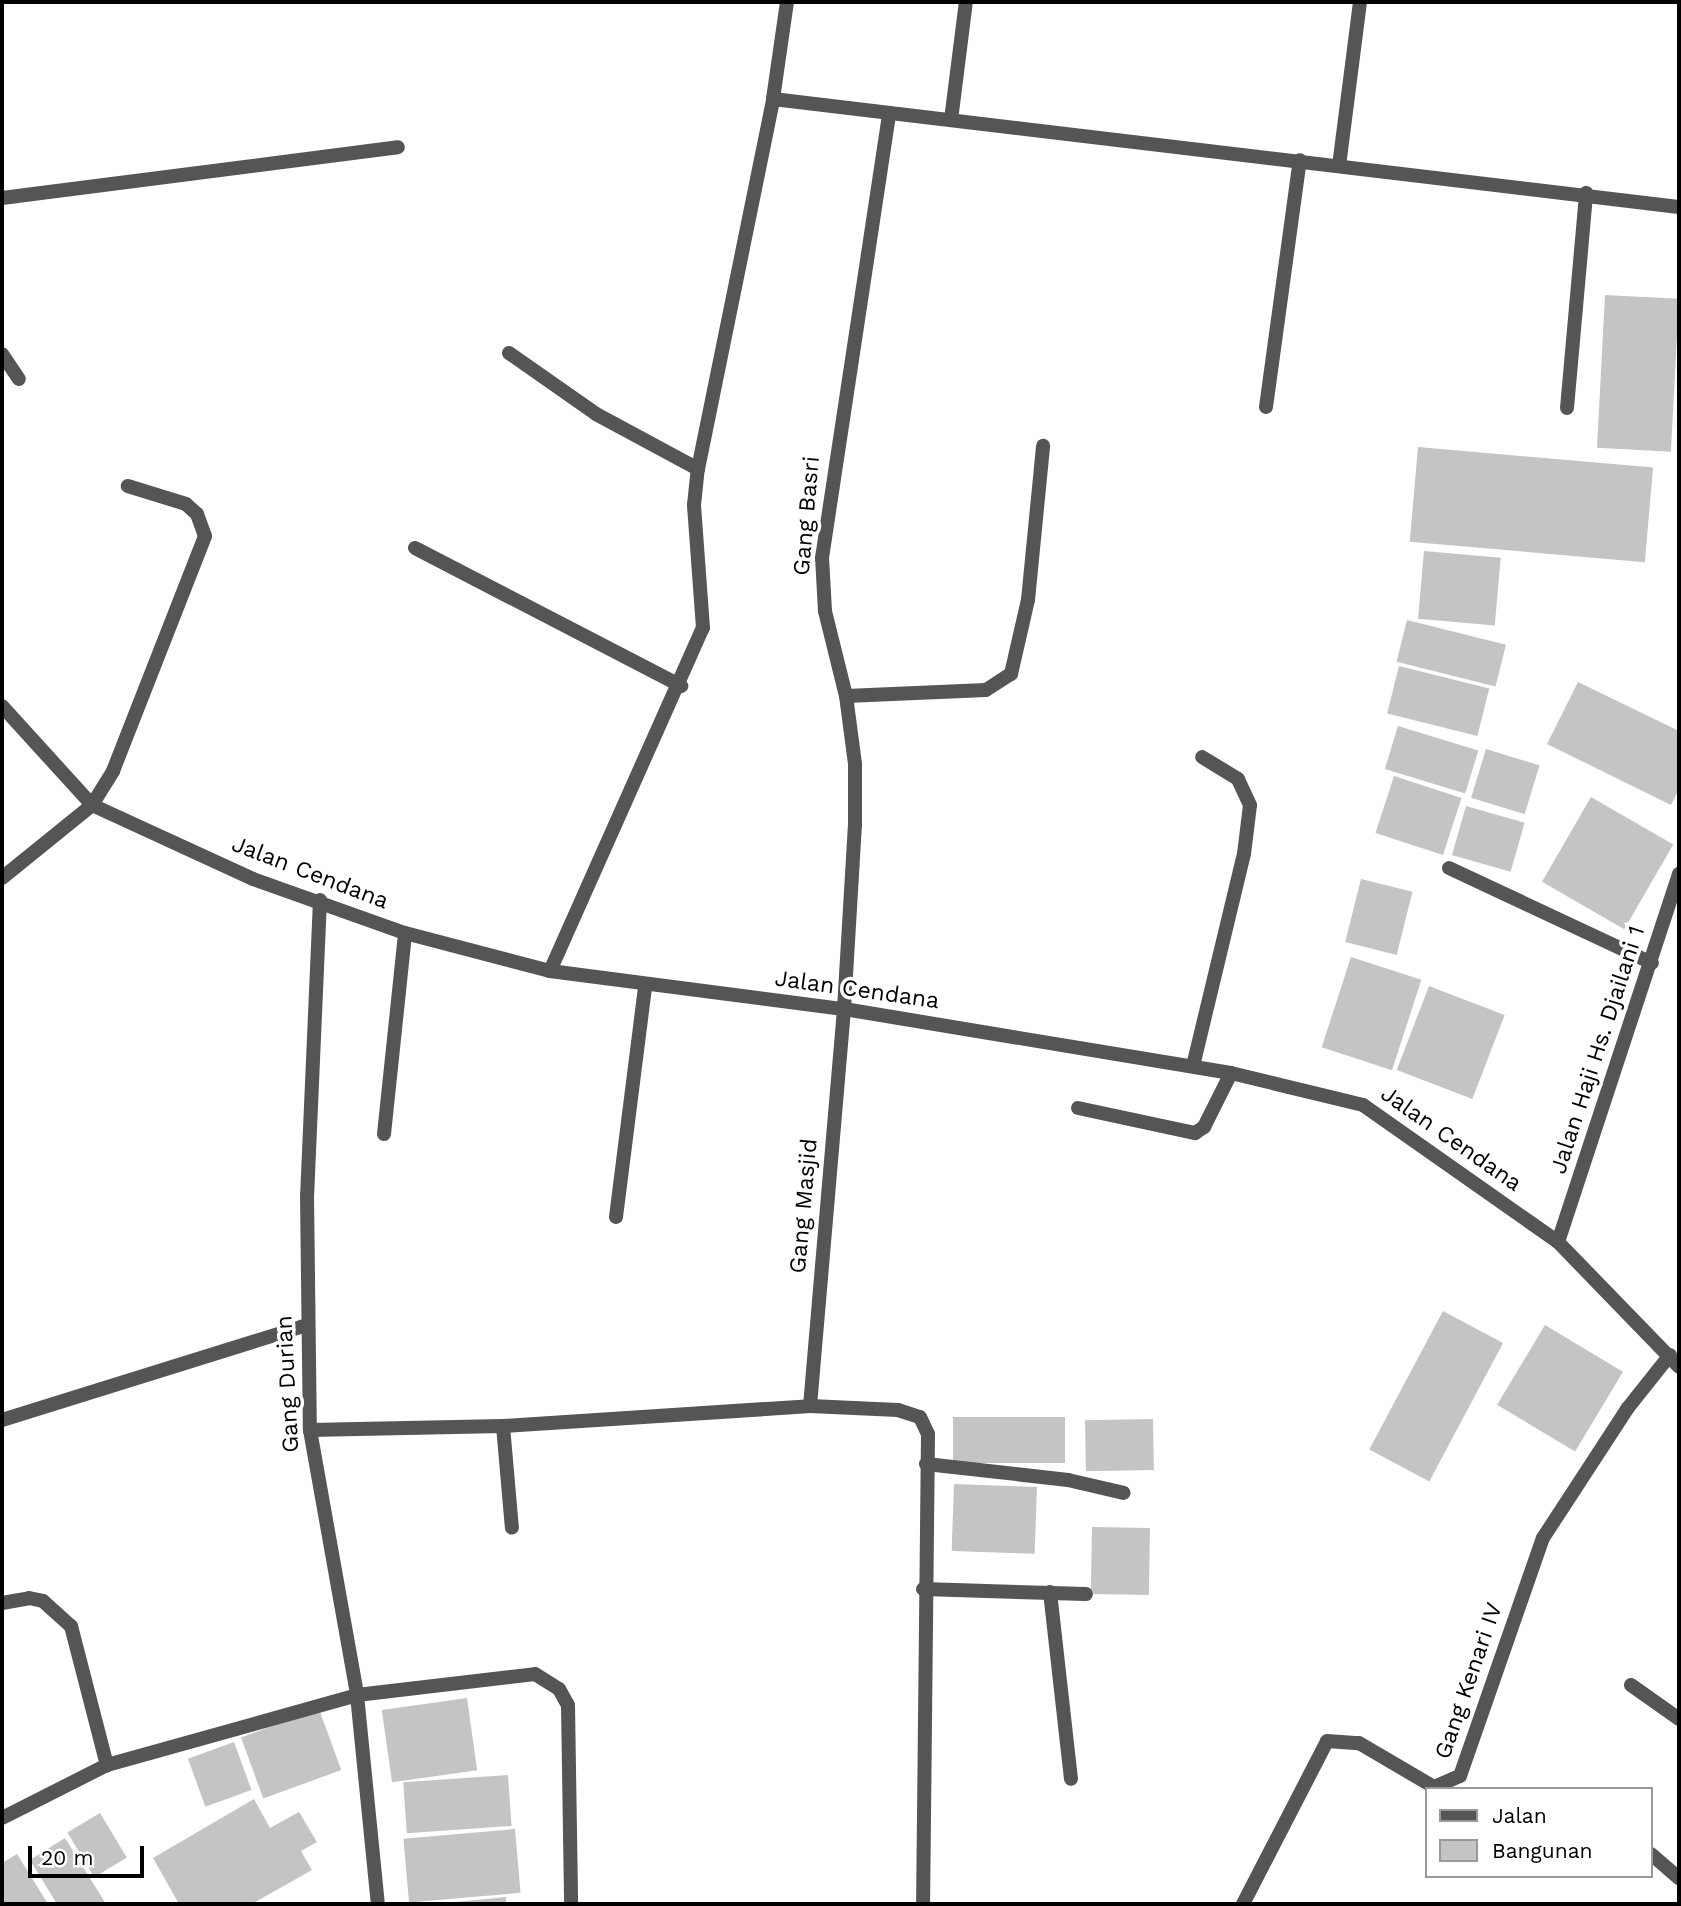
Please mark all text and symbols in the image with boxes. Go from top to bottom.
street label: Gang Basri [788,455,826,577]
street label: Jalan Cendana [228,830,392,916]
street label: Jalan Haji Hs. Djailani 1 [1545,922,1651,1178]
street label: Jalan Cendana [773,965,941,1015]
street label: Jalan Cendana [1375,1080,1527,1198]
street label: Gang Masjid [784,1137,824,1275]
street label: Gang Durian [271,1315,305,1453]
street label: Gang Kenari IV [1429,1599,1509,1763]
legend [1426,1787,1653,1878]
text: Jalan [1492,1803,1547,1828]
scale bar [32,1832,147,1876]
text: Bangunan [1492,1838,1593,1863]
text: 20 m [41,1845,93,1870]

